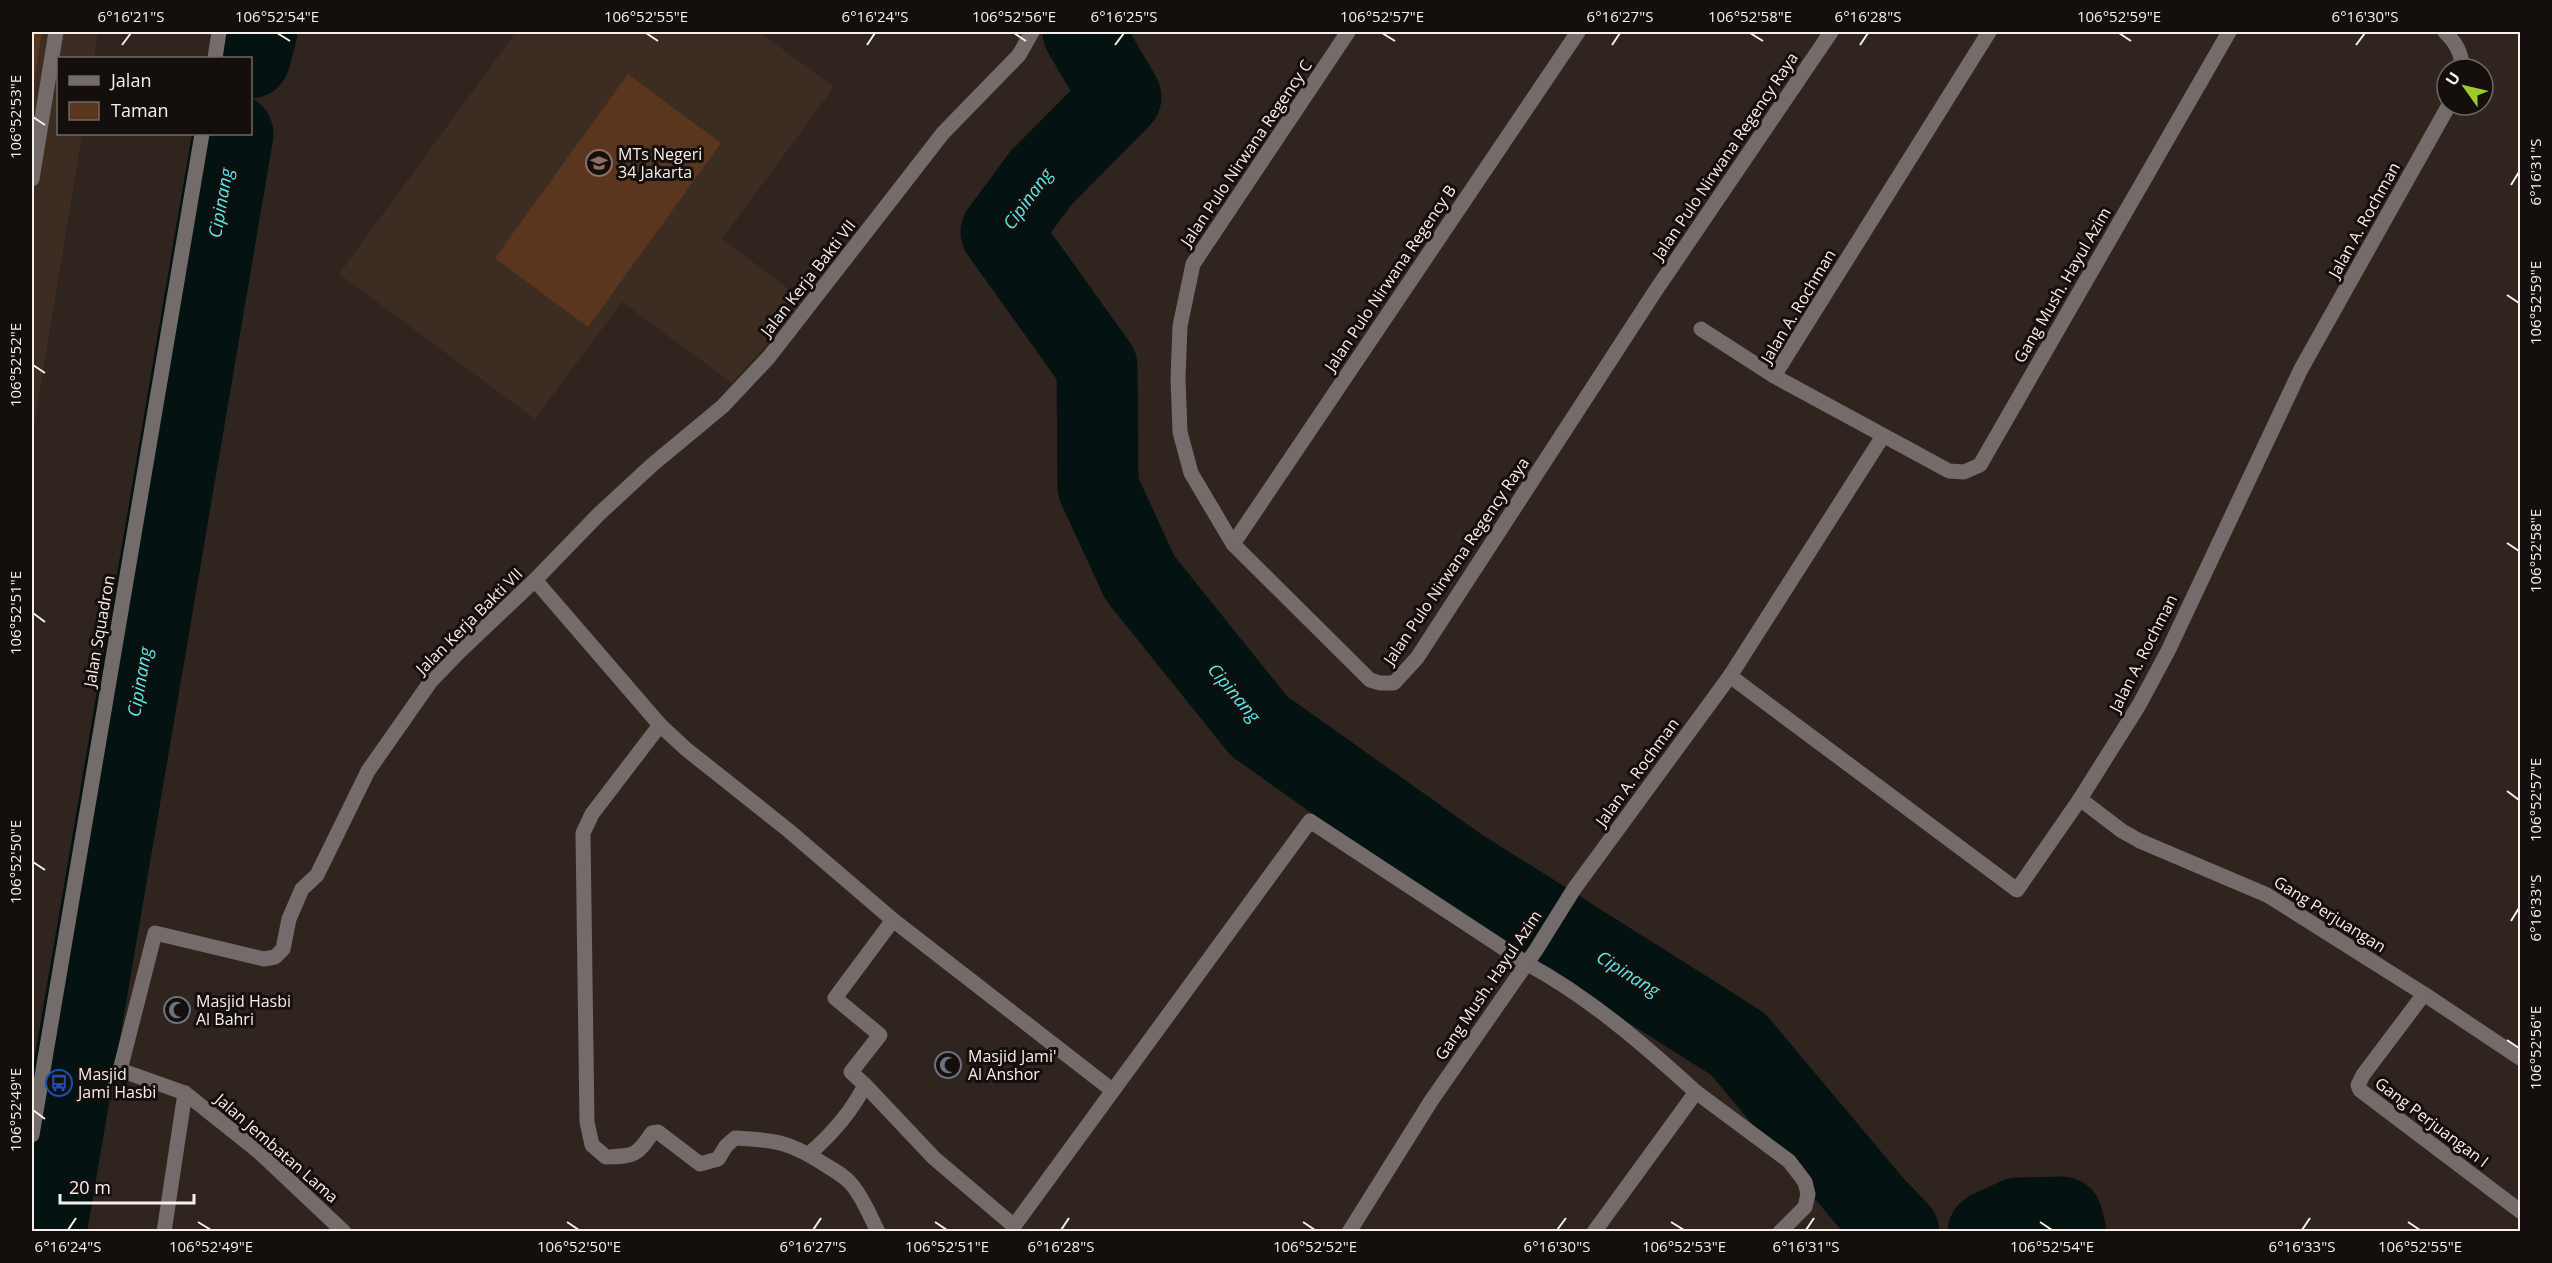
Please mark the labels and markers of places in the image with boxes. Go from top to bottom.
place label: MTs Negeri 34 Jakarta [618,143,702,183]
school or university icon: MTs Negeri 34 Jakarta [584,148,614,178]
place label: Masjid Hasbi Al Bahri [196,990,291,1030]
mosque icon: Masjid Hasbi Al Bahri [162,995,192,1025]
place label: Masjid Jami' Al Anshor [968,1045,1056,1085]
mosque icon: Masjid Jami' Al Anshor [933,1050,963,1080]
place label: Masjid Jami Hasbi [76,1063,156,1103]
bus stop icon: Masjid Jami Hasbi [44,1068,74,1098]

